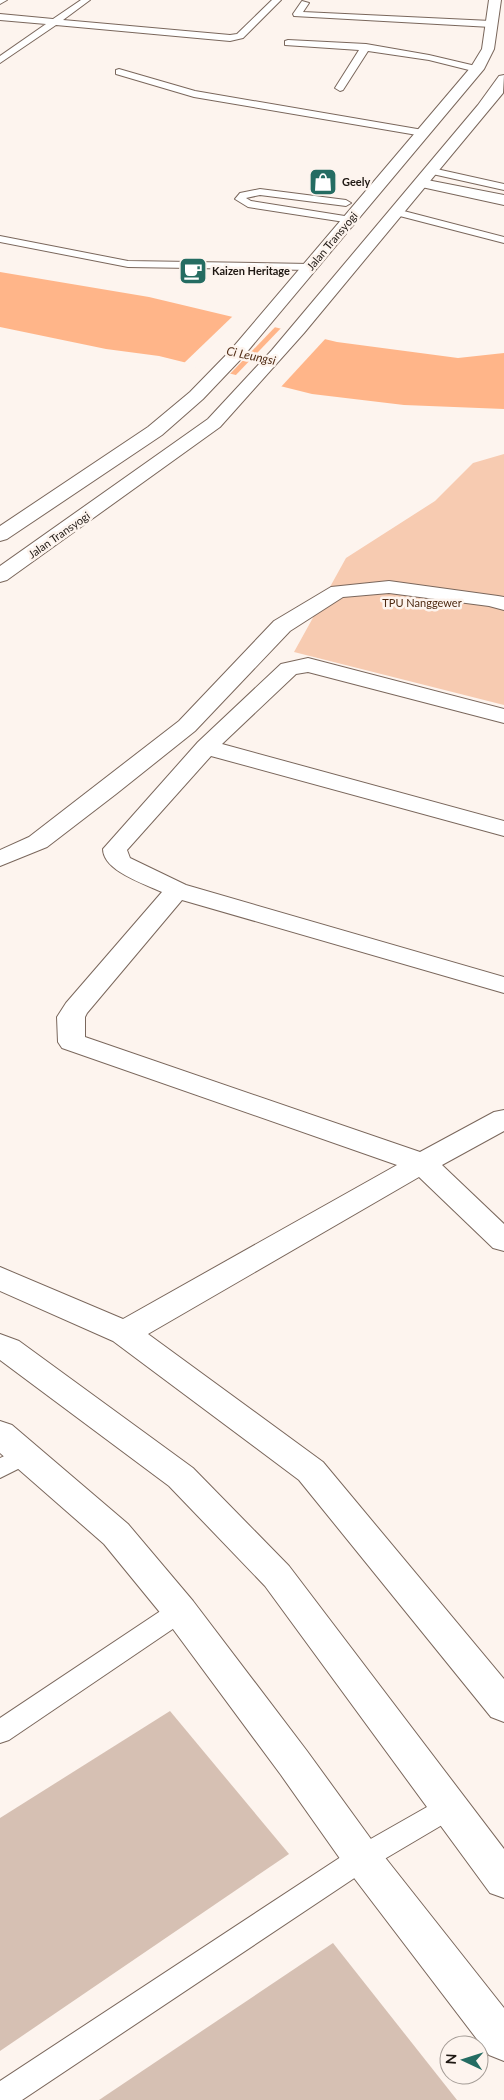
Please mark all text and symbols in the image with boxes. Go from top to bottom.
shop icon: Geely [308,167,338,197]
place label: Geely [342,175,370,188]
street label: Jalan Transyogi [303,209,360,272]
cafe icon: Kaizen Heritage [178,256,208,286]
place label: Kaizen Heritage [212,264,290,277]
water label: Ci Leungsi [225,343,277,368]
street label: Jalan Transyogi [25,508,92,561]
park label: TPU Nanggewer [382,596,462,609]
north arrow [439,2035,489,2085]
text: N [442,2053,459,2065]

